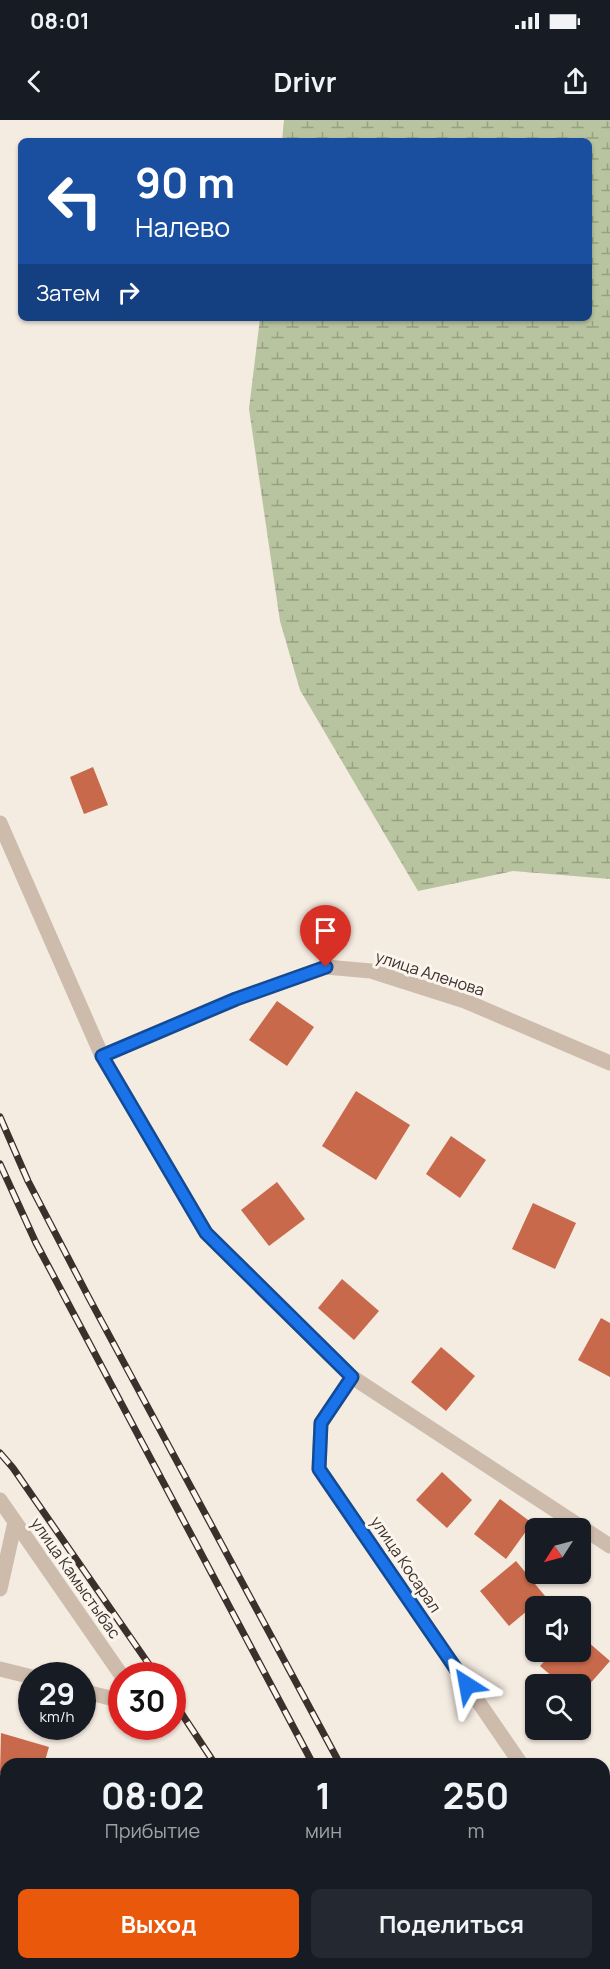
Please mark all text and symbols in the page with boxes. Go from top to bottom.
text: 08:01 [30,6,90,36]
text: Drivr [274,63,336,100]
icon: back [18,65,51,98]
icon: share [559,65,592,98]
text: 90 m [135,153,235,211]
icon: left [36,162,114,240]
text: Налево [135,208,230,245]
icon: right [112,276,145,309]
text: Затем [36,278,100,308]
pin [300,905,351,967]
icon: arrive [309,914,342,947]
street label: улица Аленова [373,945,487,1001]
street label: улица Косарал [366,1511,446,1617]
street label: улица Камыстыбас [26,1513,126,1643]
north arrow [525,1518,591,1584]
map controls [525,1518,591,1740]
button: sound [525,1596,591,1662]
position arrow [435,1653,499,1717]
speed limit sign: 30 [108,1662,186,1740]
text: 29 [39,1673,75,1714]
button: search [525,1674,591,1740]
text: km/h [40,1706,74,1727]
text: 08:02 [101,1771,204,1820]
text: 1 [316,1771,331,1820]
text: 250 [443,1771,509,1820]
text: Прибытие [105,1817,200,1844]
text: мин [305,1817,342,1844]
text: m [467,1817,484,1844]
button: Выход [18,1889,299,1958]
button: Поделиться [311,1889,592,1958]

